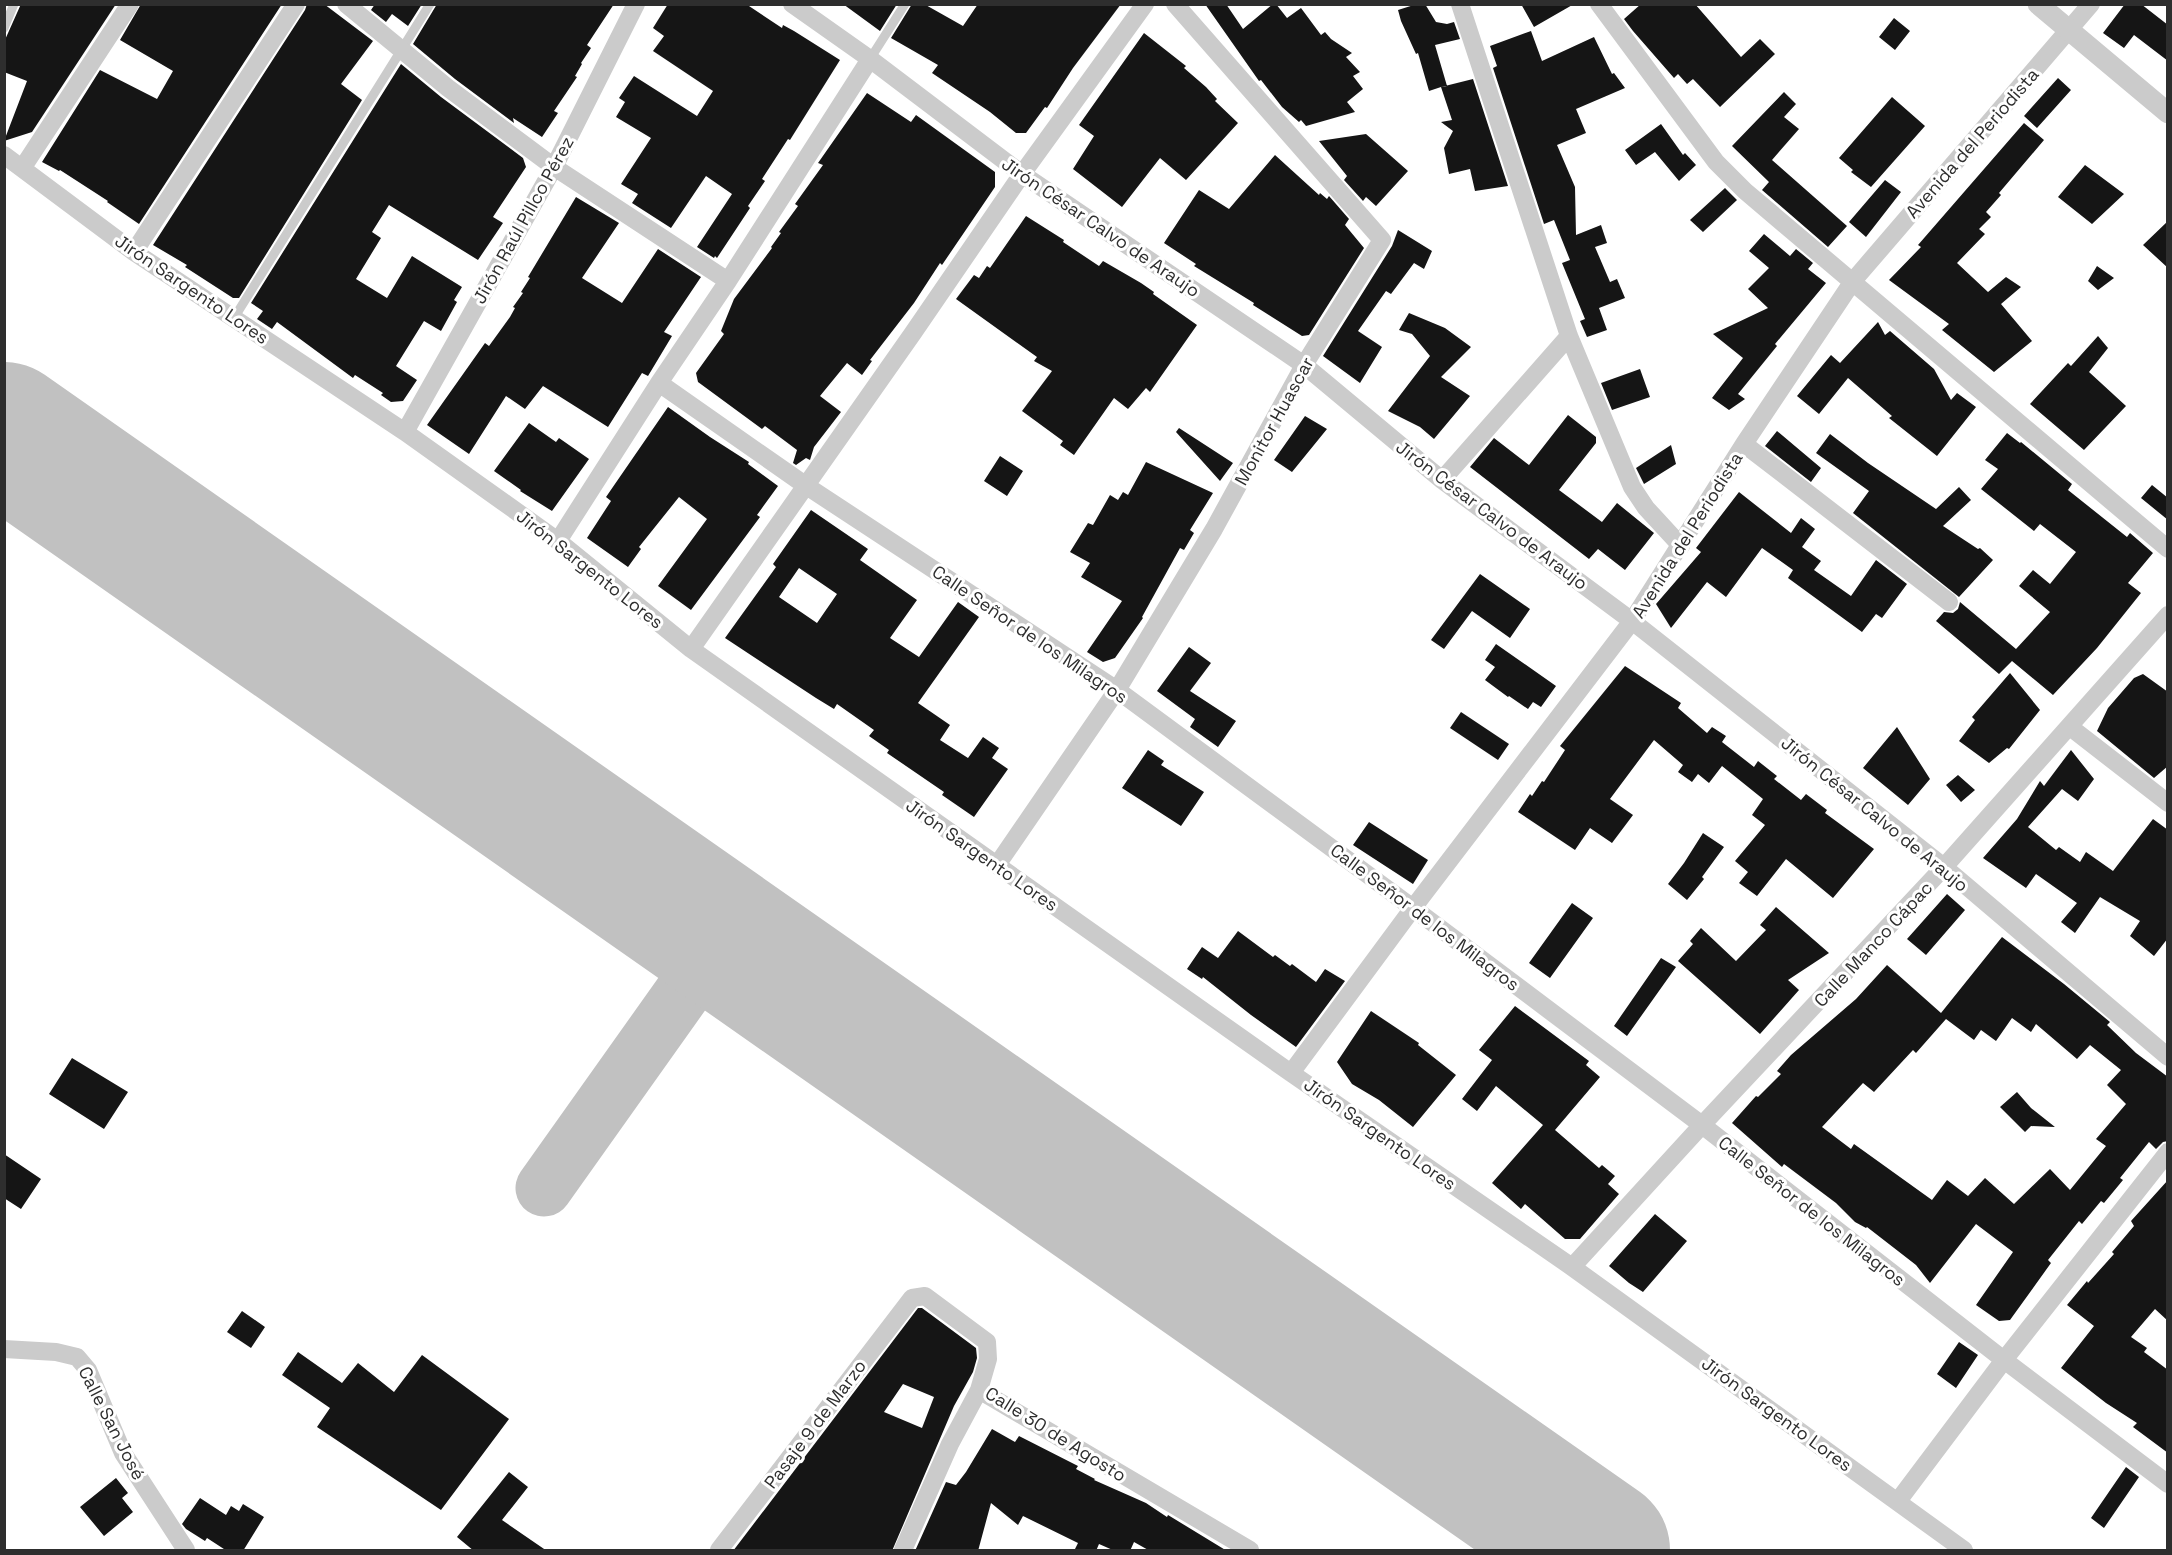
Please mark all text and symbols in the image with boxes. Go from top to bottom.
street label: Avenida del Periodista [1900,63,2044,223]
street label: Jirón Raúl Pillco Pérez [467,132,579,308]
street label: Jirón César Calvo de Araujo [997,152,1205,302]
street label: Jirón Sargento Lores [111,229,273,349]
street label: Monitor Huascar [1229,353,1319,489]
street label: Jirón César Calvo de Araujo [1392,435,1592,595]
street label: Avenida del Periodista [1626,448,1748,622]
street label: Jirón Sargento Lores [512,504,668,634]
street label: Calle Señor de los Milagros [928,560,1132,708]
street label: Jirón César Calvo de Araujo [1777,731,1973,897]
street label: Jirón Sargento Lores [902,794,1062,916]
street label: Calle Señor de los Milagros [1326,838,1524,996]
street label: Calle Manco Cápac [1809,876,1937,1012]
street label: Jirón Sargento Lores [1300,1073,1460,1195]
street label: Calle Señor de los Milagros [1714,1131,1910,1291]
street label: Jirón Sargento Lores [1697,1352,1857,1476]
street label: Pasaje 9 de Marzo [759,1355,871,1493]
street label: Calle San José [73,1362,151,1484]
street label: Calle 30 de Agosto [981,1381,1131,1487]

